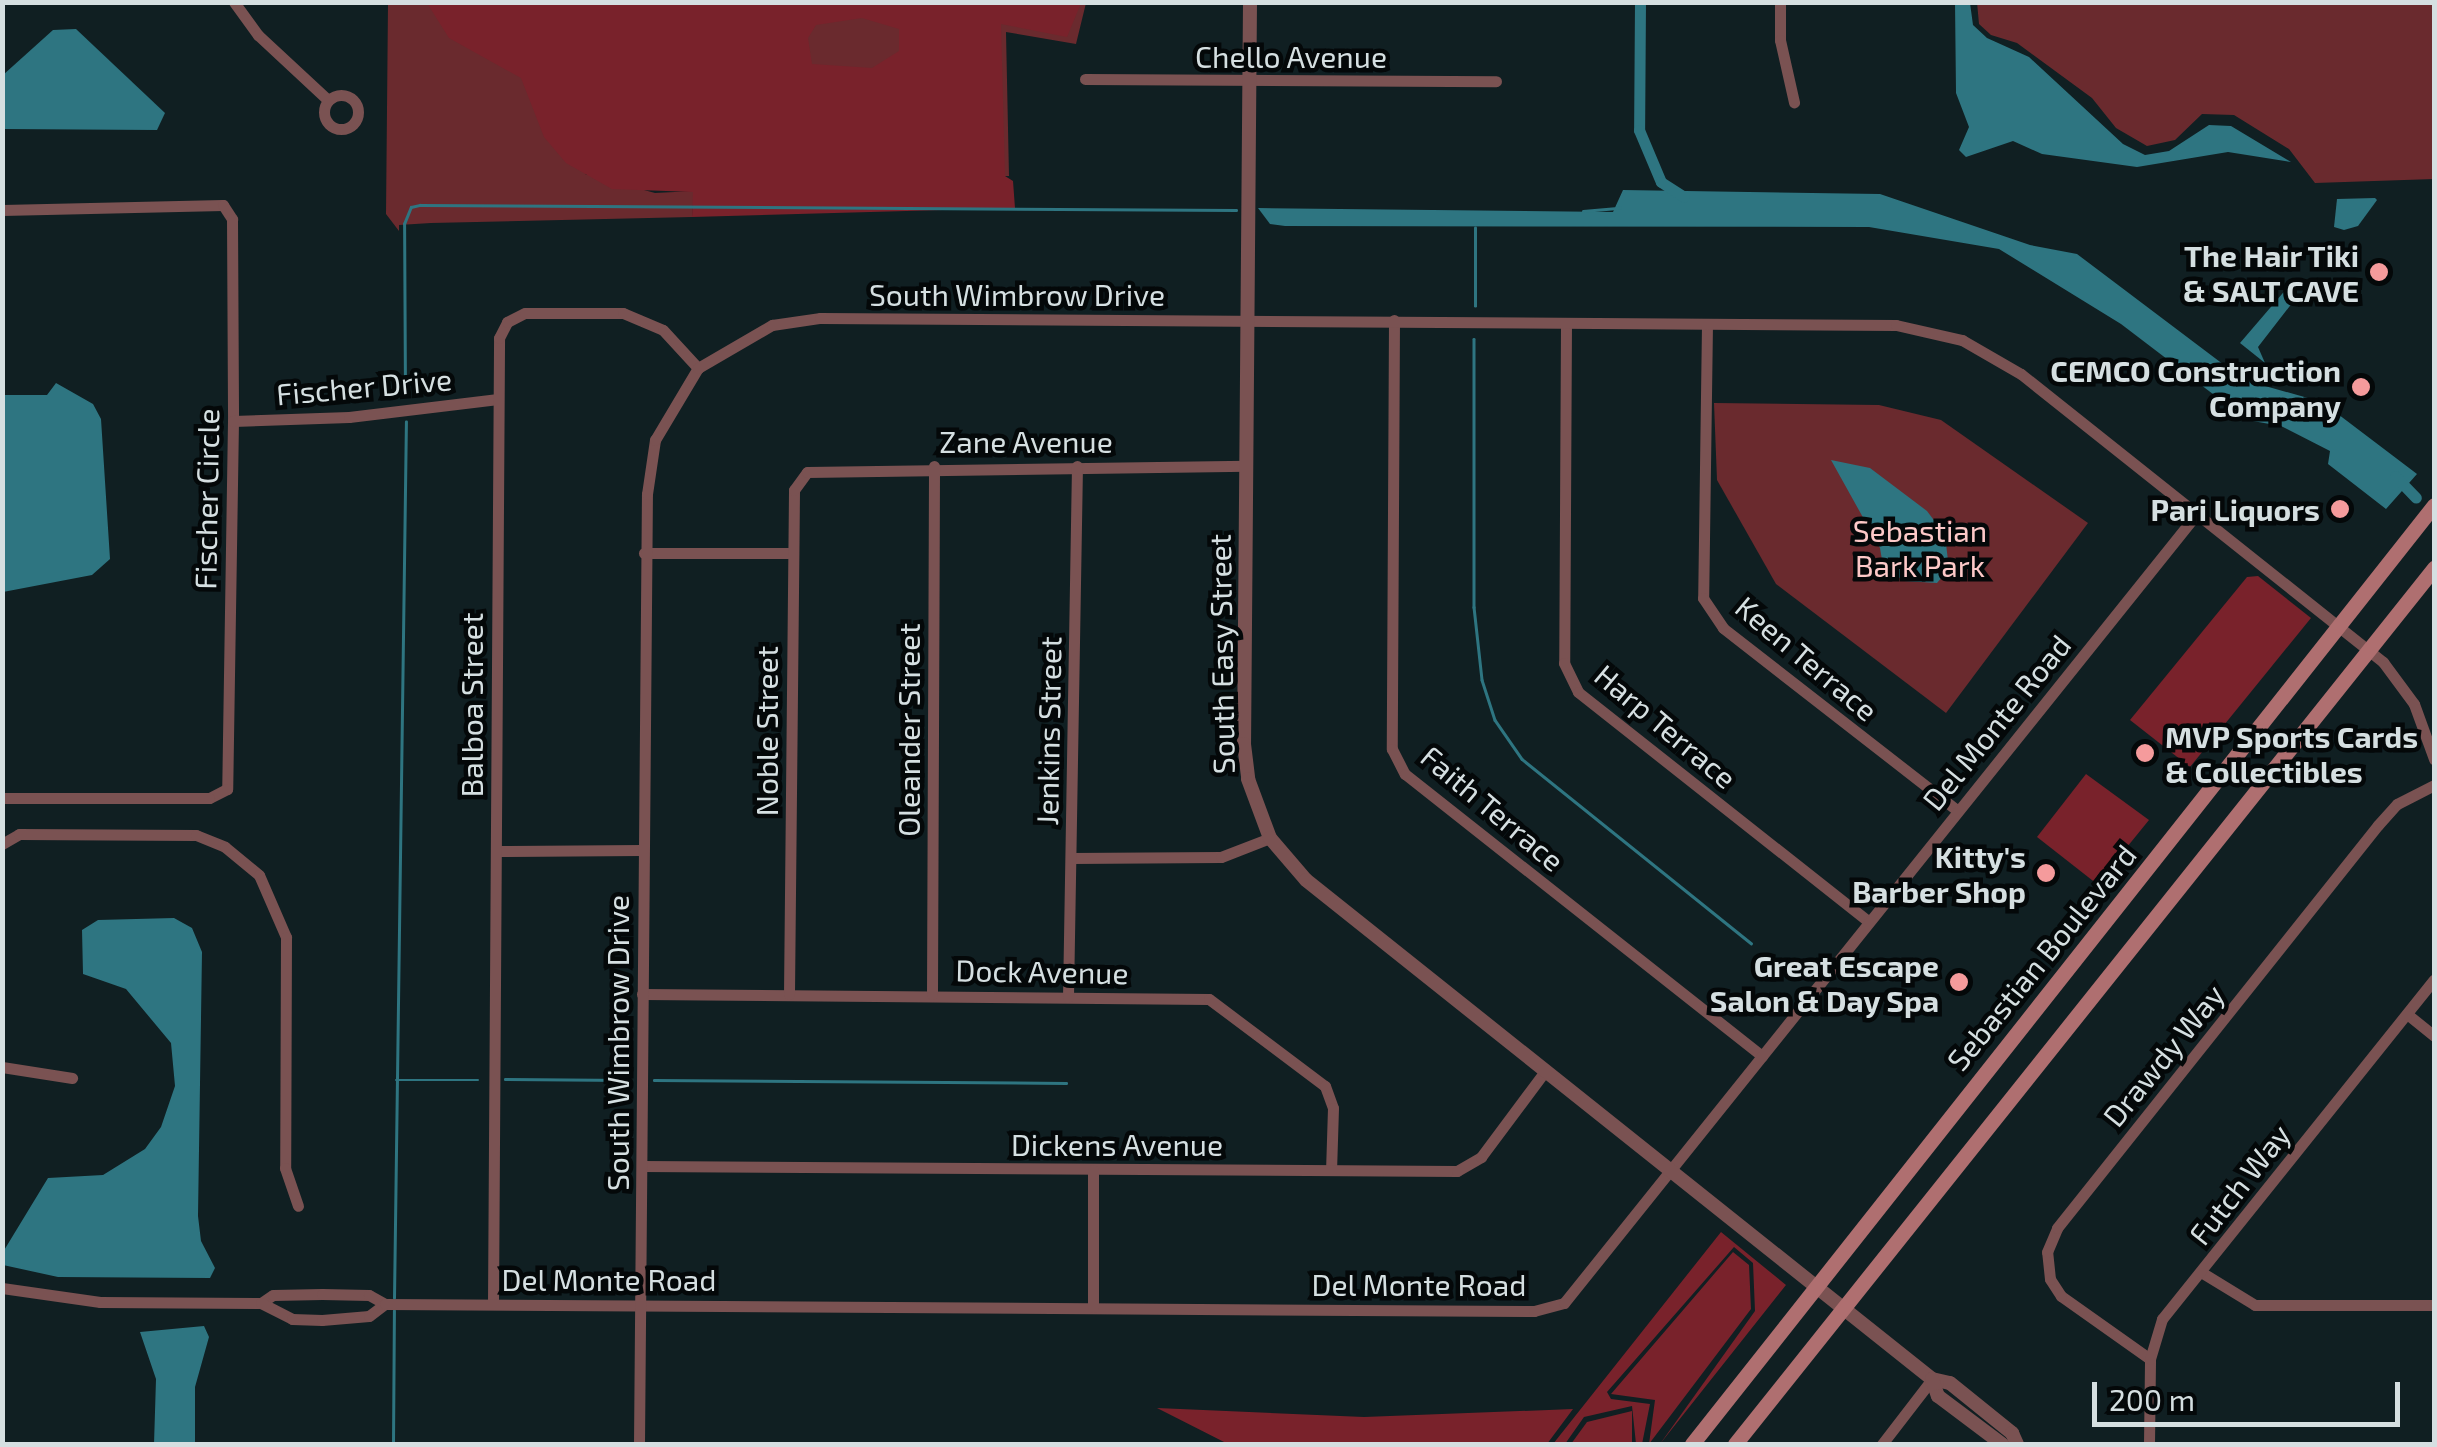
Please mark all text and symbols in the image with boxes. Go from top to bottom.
street label: Chello Avenue [1195,38,1387,74]
place label: The Hair Tiki & SALT CAVE [2182,237,2359,308]
marker: The Hair Tiki & SALT CAVE [2368,261,2390,283]
street label: South Wimbrow Drive [869,276,1165,312]
place label: CEMCO Construction Company [2050,352,2341,422]
street label: Fischer Drive [274,360,454,412]
marker: CEMCO Construction Company [2350,376,2372,398]
street label: Fischer Circle [186,408,226,590]
street label: Zane Avenue [939,423,1113,459]
place label: Pari Liquors [2151,491,2320,527]
marker: Pari Liquors [2329,498,2351,520]
park label: Sebastian Bark Park [1853,512,1987,582]
street label: South Easy Street [1201,533,1241,775]
street label: Keen Terrace [1728,588,1886,728]
street label: Balboa Street [453,613,489,797]
street label: Oleander Street [890,623,926,837]
street label: Del Monte Road [1914,627,2078,817]
street label: Jenkins Street [1028,636,1068,826]
street label: Noble Street [748,646,784,816]
street label: Harp Terrace [1588,656,1744,796]
place label: MVP Sports Cards & Collectibles [2165,718,2419,788]
street label: Faith Terrace [1414,738,1572,878]
marker: MVP Sports Cards & Collectibles [2134,742,2156,764]
street label: Sebastian Boulevard [1939,837,2143,1077]
place label: Kitty's Barber Shop [1852,838,2026,908]
marker: Kitty's Barber Shop [2035,862,2057,884]
street label: South Wimbrow Drive [599,895,635,1191]
place label: Great Escape Salon & Day Spa [1709,947,1939,1018]
street label: Dock Avenue [955,951,1129,991]
marker: Great Escape Salon & Day Spa [1948,971,1970,993]
street label: Drawdy Way [2095,976,2231,1134]
street label: Futch Way [2181,1116,2297,1252]
street label: Dickens Avenue [1011,1126,1223,1162]
street label: Del Monte Road [501,1261,717,1297]
street label: Del Monte Road [1311,1266,1527,1302]
scale bar [2097,1362,2404,1424]
text: 200 m [2109,1381,2195,1417]

